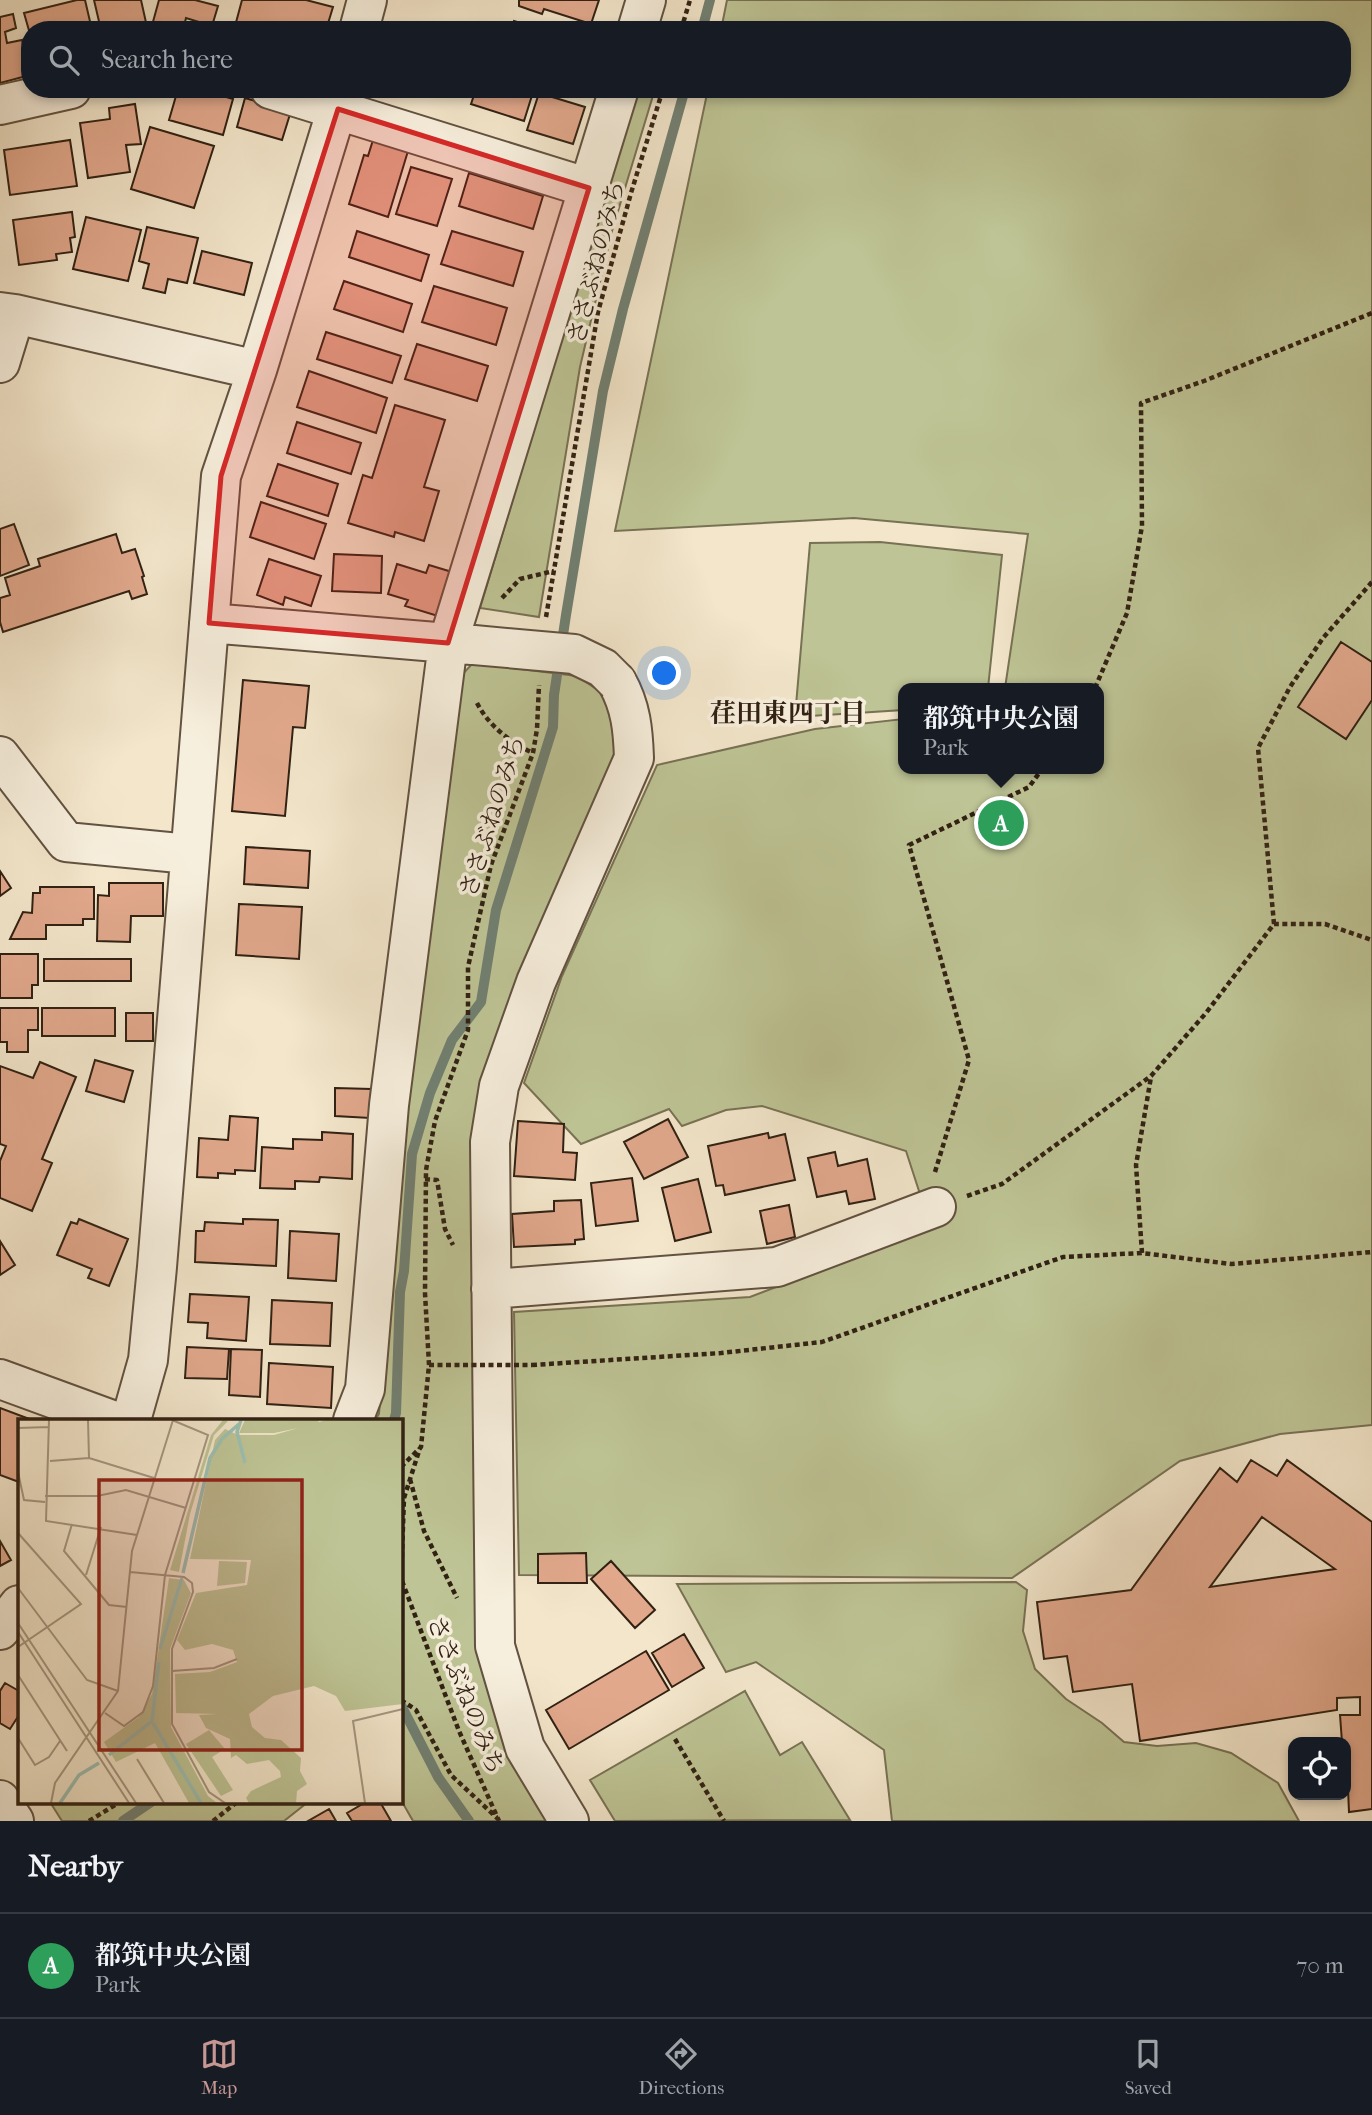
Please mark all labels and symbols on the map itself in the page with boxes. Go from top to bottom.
street label: ささぶねのみち [562,177,630,347]
your location [647,656,681,690]
district label: 荏田東四丁目 [710,698,866,729]
street label: ささぶねのみち [454,732,530,900]
pin: A [978,797,1024,849]
inset map [18,1419,402,1804]
street label: ささぶねのみち [422,1612,510,1778]

